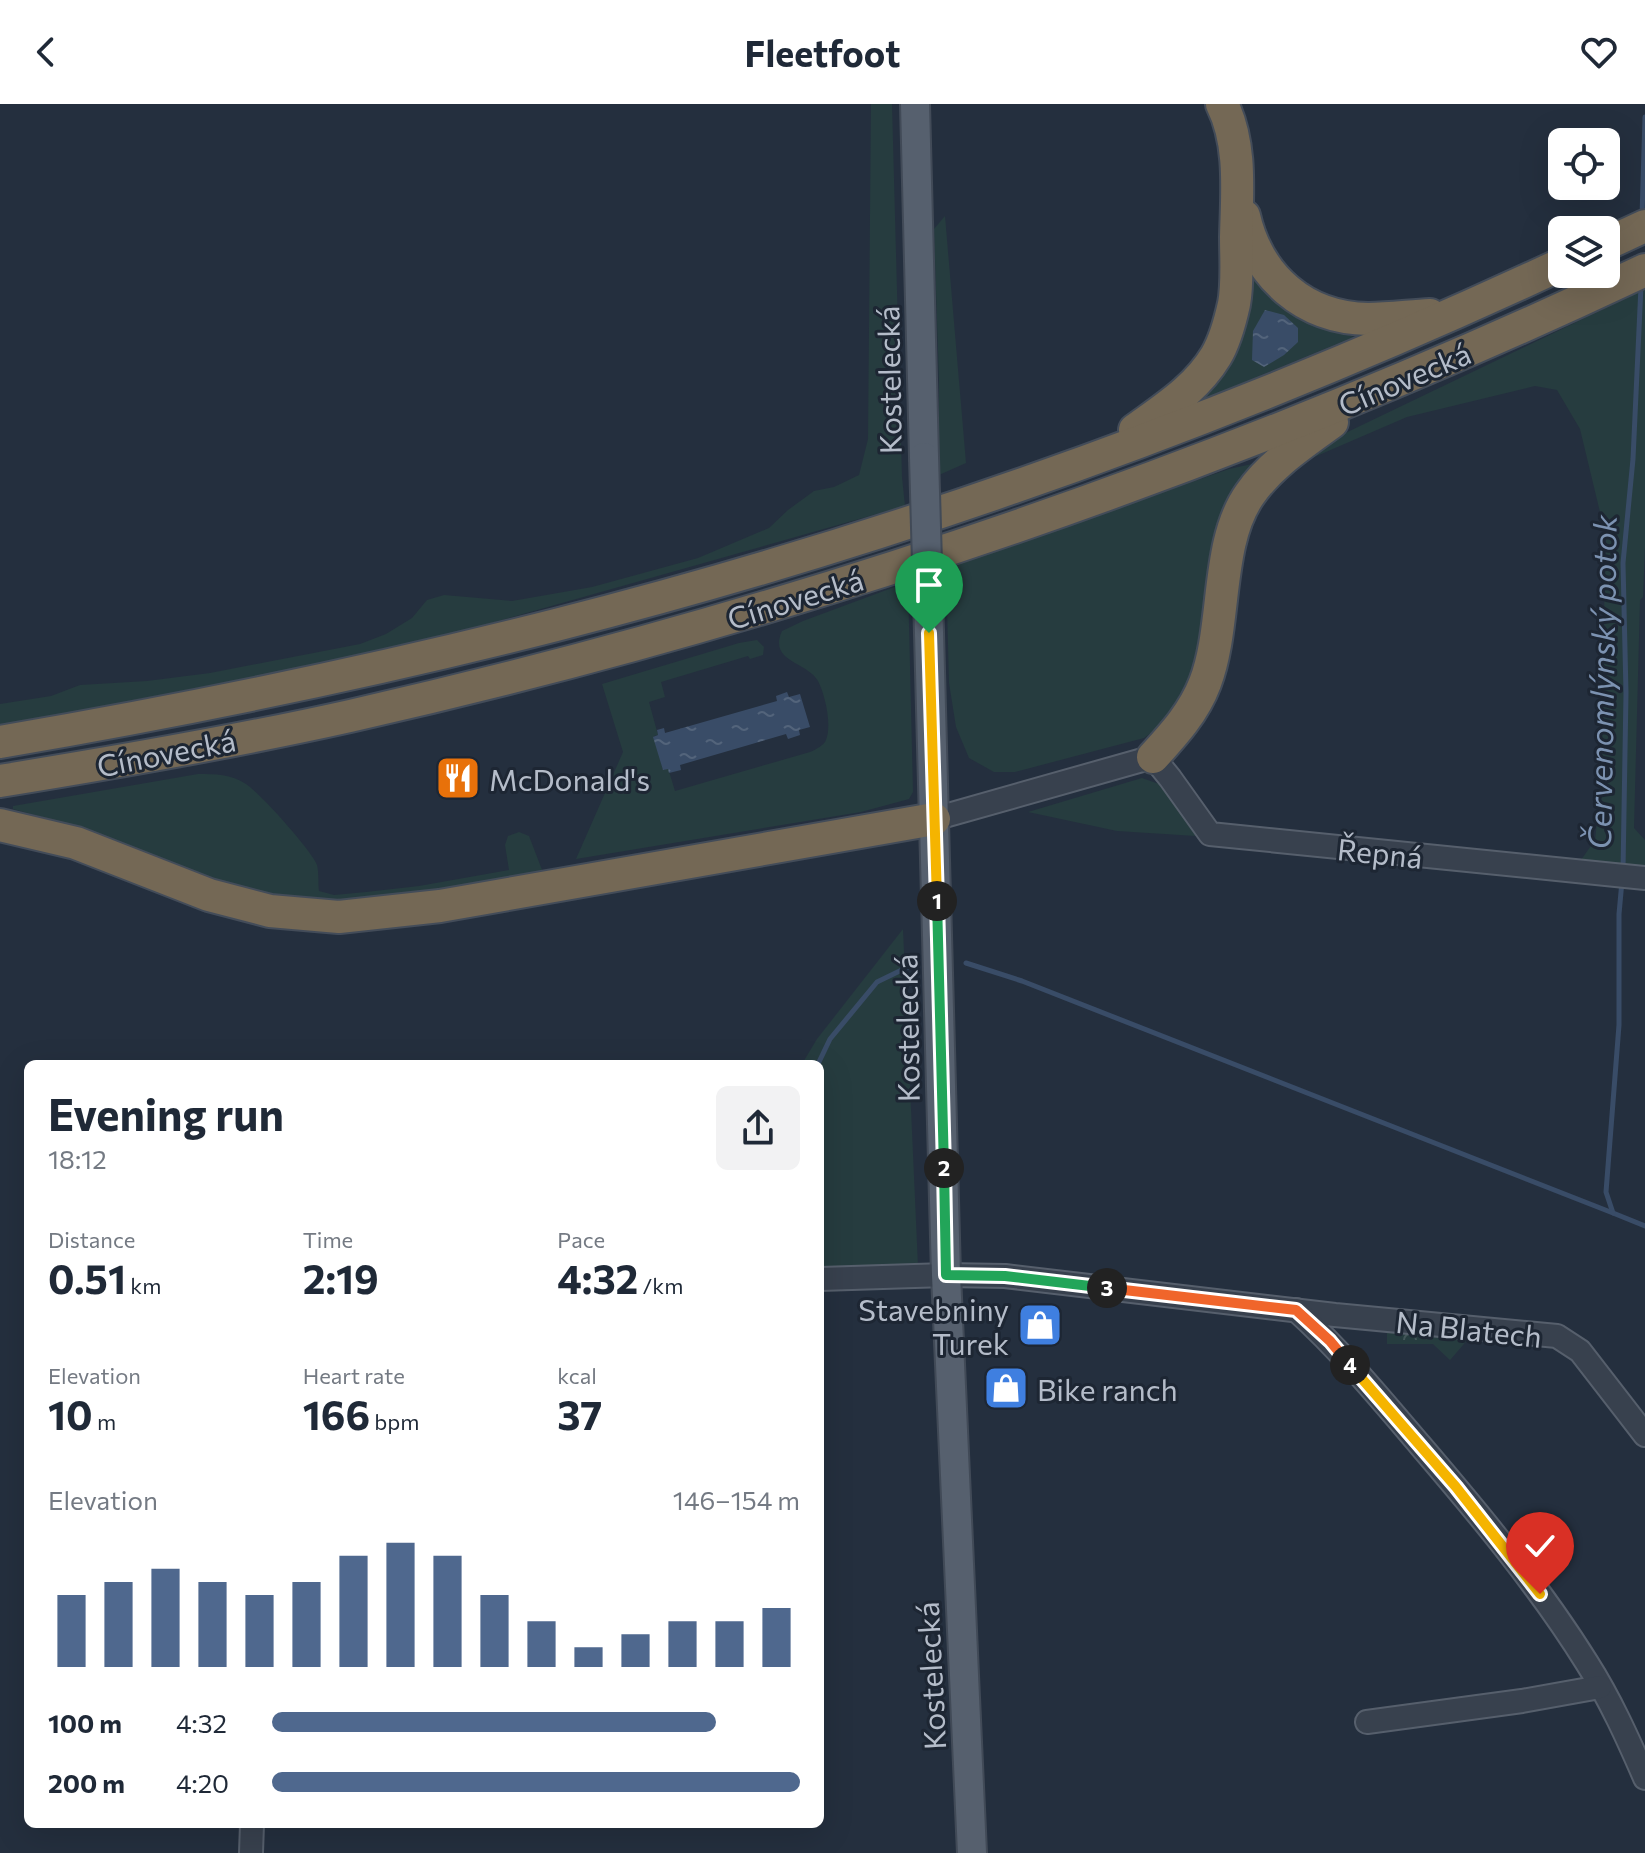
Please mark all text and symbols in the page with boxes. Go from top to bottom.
icon: back [24,30,68,74]
text: Fleetfoot [745,30,900,74]
icon: heart [1577,30,1621,74]
map controls [1548,128,1620,288]
button: locate [1548,128,1620,200]
button: layers [1548,216,1620,288]
street label: Kostelecká [868,306,908,454]
street label: Cínovecká [1332,334,1476,422]
water label: Červenomlýnský potok [1578,514,1624,850]
pin [895,551,963,633]
street label: Cínovecká [723,560,867,636]
icon: arrive [907,563,951,607]
street label: Cínovecká [94,720,238,784]
restaurant icon: McDonald's [434,754,482,802]
place label: McDonald's [489,760,650,797]
street label: Řepná [1336,829,1424,875]
pin: 1 [917,881,957,921]
text: 1 [932,887,942,914]
street label: Kostelecká [886,954,926,1102]
text: Evening run [48,1086,284,1140]
button: share [716,1086,800,1170]
text: 18:12 [48,1143,107,1174]
pin: 2 [924,1148,964,1188]
text: 2 [938,1154,950,1181]
text: Distance [48,1226,135,1253]
text: Time [303,1226,353,1253]
text: Pace [557,1226,605,1253]
text: 0.51 [48,1253,126,1302]
text: 2:19 [303,1253,379,1302]
text: 4:32 [557,1253,638,1302]
pin: 3 [1087,1268,1127,1308]
text: km [126,1272,161,1299]
text: /km [638,1272,683,1299]
text: 3 [1101,1274,1113,1301]
place label: Stavebniny Turek [858,1290,1009,1361]
shop icon: Stavebniny Turek [1016,1301,1064,1349]
street label: Na Blatech [1394,1302,1544,1354]
pin: 4 [1330,1345,1370,1385]
text: 4 [1343,1351,1357,1378]
text: Elevation [48,1362,141,1389]
text: Heart rate [303,1362,405,1389]
text: kcal [557,1362,597,1389]
shop icon: Bike ranch [982,1364,1030,1412]
place label: Bike ranch [1037,1370,1178,1407]
text: 10 [48,1389,93,1438]
text: 166 [303,1389,370,1438]
text: 37 [557,1389,602,1438]
text: m [93,1408,116,1435]
text: bpm [370,1408,420,1435]
text: Elevation [48,1484,158,1515]
text: 146–154 m [673,1484,800,1515]
pin [1506,1512,1574,1594]
icon: check [1518,1524,1562,1568]
street label: Kostelecká [908,1601,952,1751]
text: 100 m [48,1707,122,1738]
text: 4:32 [176,1707,227,1738]
text: 200 m [48,1767,125,1798]
text: 4:20 [176,1767,229,1798]

